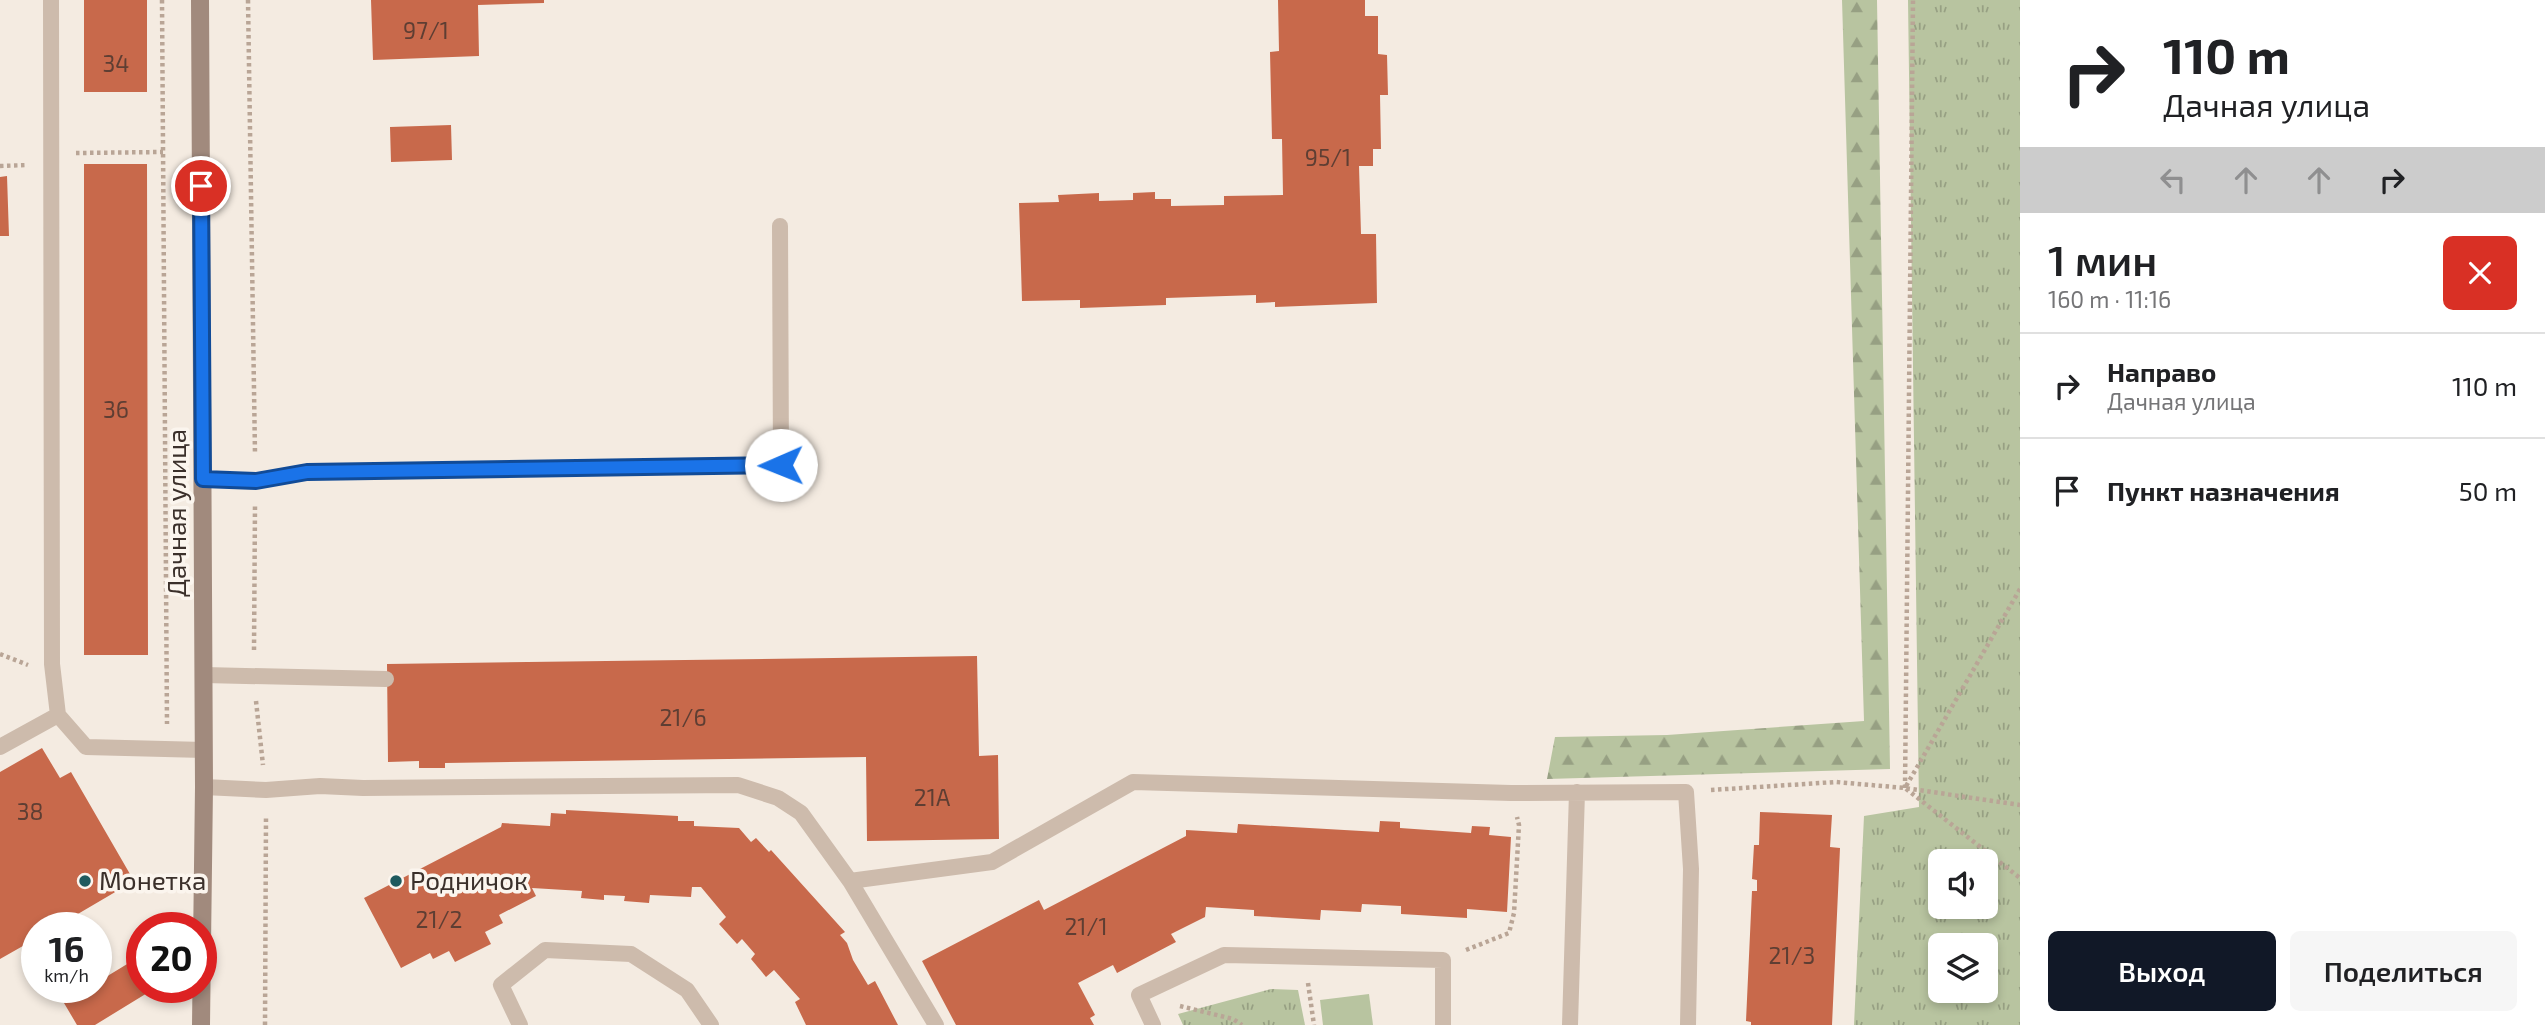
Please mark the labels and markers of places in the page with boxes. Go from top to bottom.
pin [171,156,231,216]
place label: Монетка [99,864,206,895]
place label: Родничок [410,864,528,895]
marker: Монетка [77,873,93,889]
marker: Родничок [388,873,404,889]

